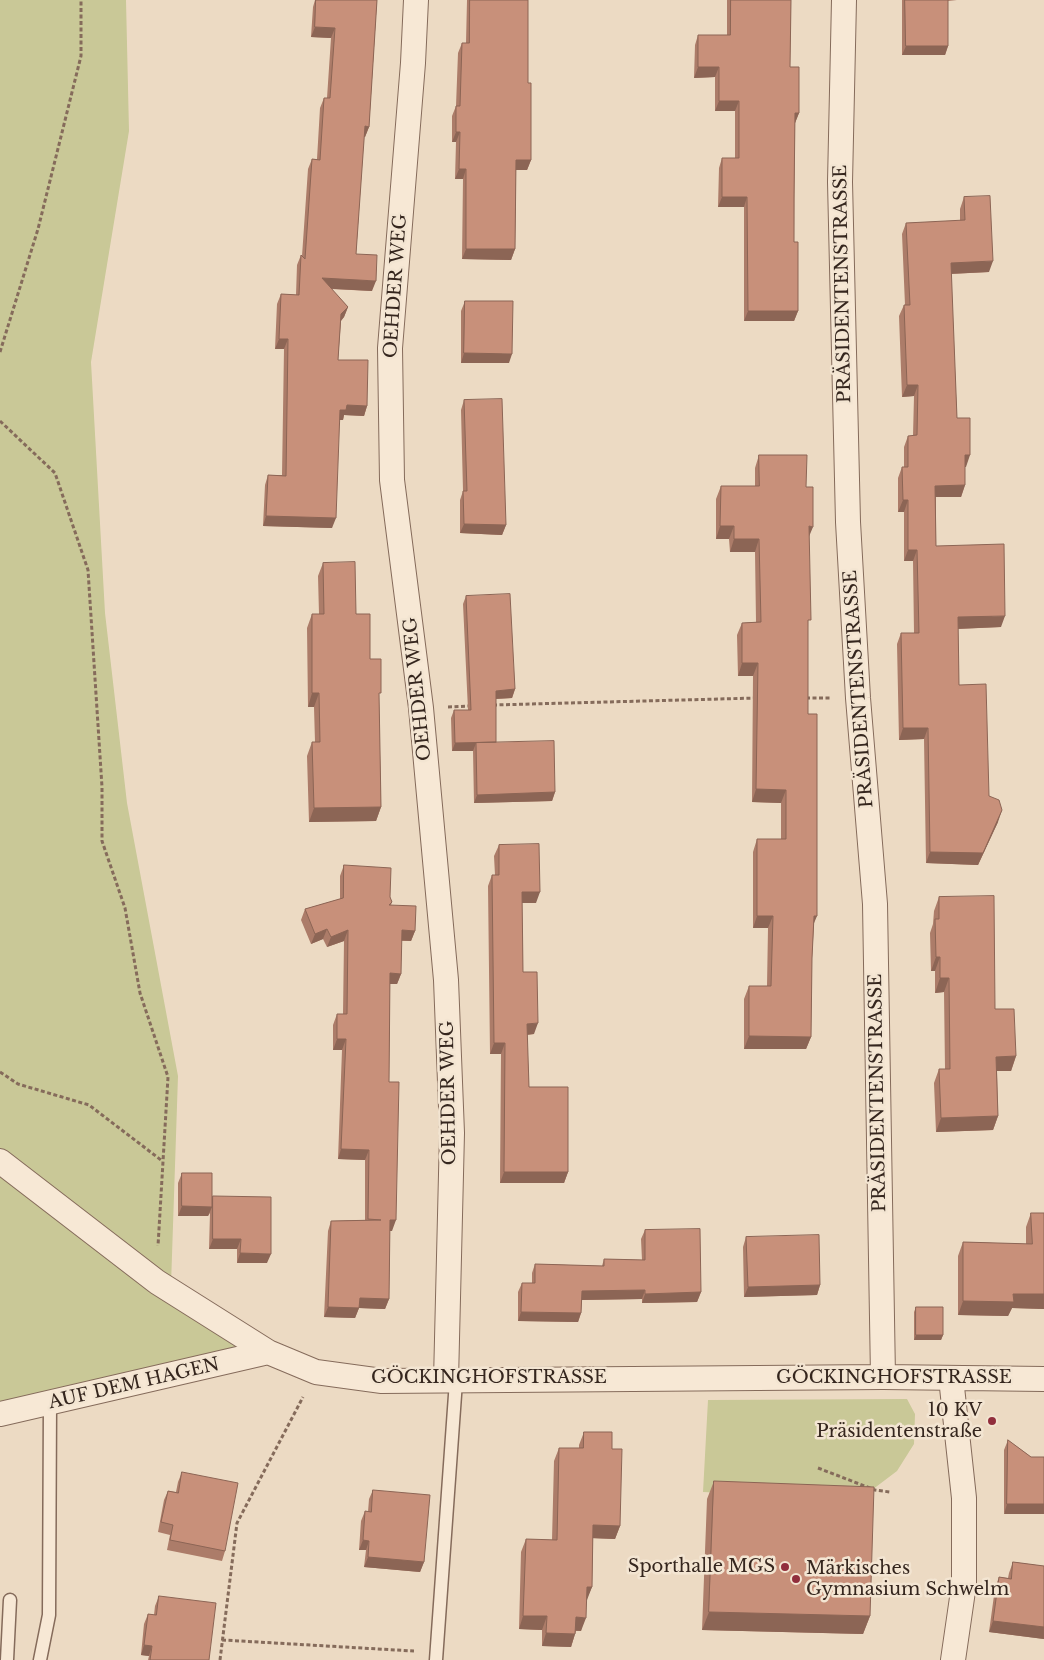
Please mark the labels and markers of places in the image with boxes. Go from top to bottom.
place label: 10 KV Präsidentenstraße [816,1400,982,1442]
marker: 10 KV Präsidentenstraße [986,1415,998,1427]
place label: Sporthalle MGS [628,1556,775,1578]
place label: Märkisches Gymnasium Schwelm [806,1558,1009,1600]
marker: Sporthalle MGS [779,1561,791,1573]
marker: Märkisches Gymnasium Schwelm [790,1573,802,1585]

